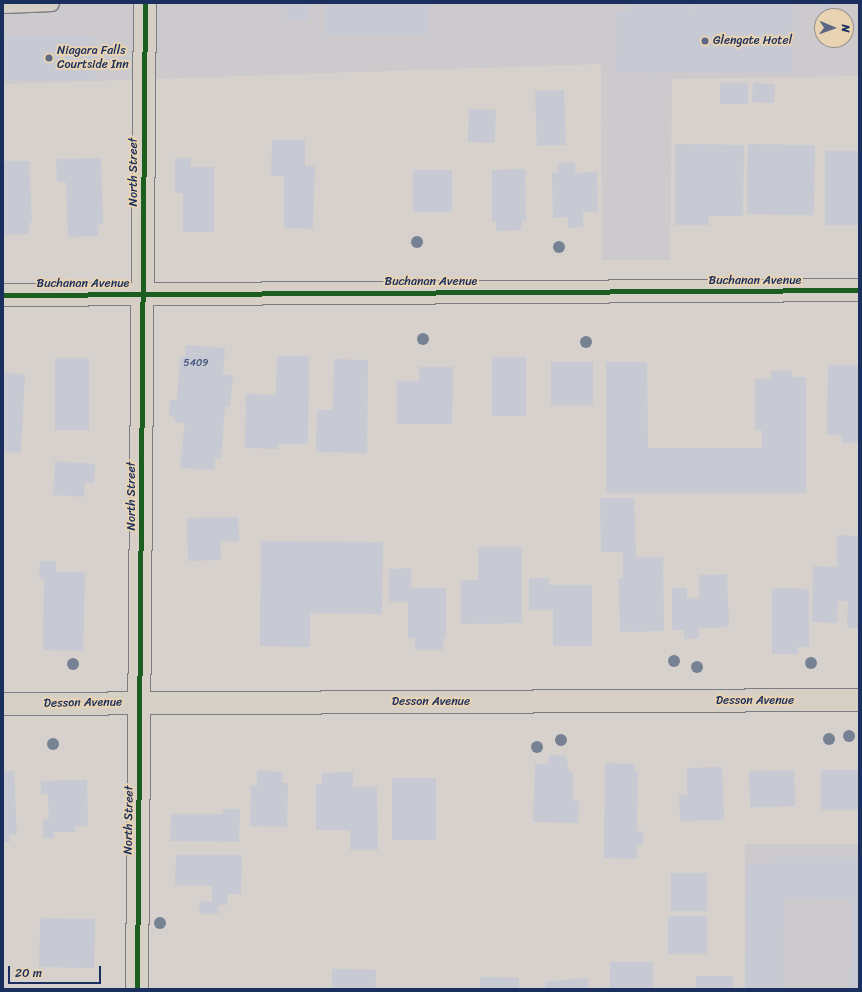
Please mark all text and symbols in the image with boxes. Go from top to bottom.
north arrow [814,8,854,48]
text: N [836,24,855,33]
place label: Glengate Hotel [713,34,792,48]
marker: Glengate Hotel [700,36,710,46]
place label: Niagara Falls Courtside Inn [57,44,129,72]
marker: Niagara Falls Courtside Inn [44,53,54,63]
street label: North Street [127,138,141,206]
street label: Buchanan Avenue [709,274,801,288]
street label: Buchanan Avenue [385,275,477,289]
street label: Buchanan Avenue [37,277,129,291]
house number: 5409 [184,358,208,370]
street label: North Street [125,462,139,530]
street label: Desson Avenue [716,694,794,708]
street label: Desson Avenue [44,695,122,711]
street label: Desson Avenue [392,695,470,709]
street label: North Street [121,785,137,855]
scale bar [10,958,103,984]
text: 20 m [15,962,42,984]

